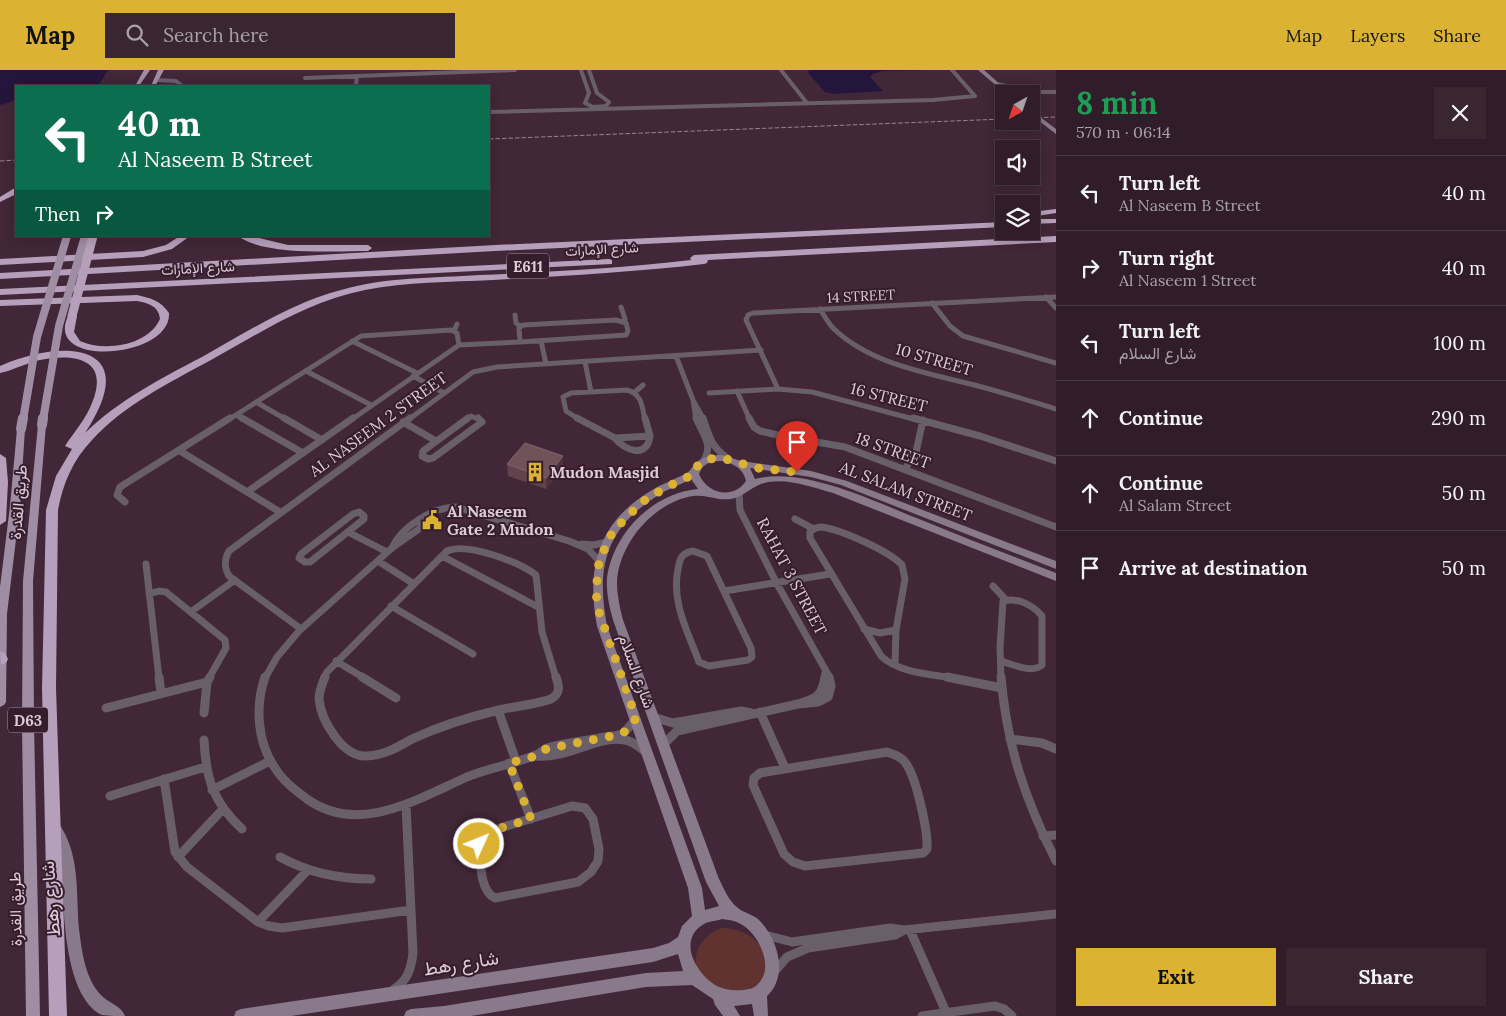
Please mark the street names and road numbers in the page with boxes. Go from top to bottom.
street label: شارع الإمارات [565,238,639,262]
road number: E611 [507,254,549,278]
street label: شارع الإمارات [161,257,235,281]
street label: 14 STREET [826,285,896,307]
street label: 10 STREET [893,338,975,380]
street label: AL NASEEM 2 STREET [304,367,451,481]
street label: 16 STREET [848,378,930,416]
street label: 18 STREET [853,427,933,473]
street label: AL SALAM STREET [836,456,975,526]
street label: طريق القدرة [5,464,32,540]
street label: RAHAT 3 STREET [753,514,831,638]
street label: شارع السلام [612,631,660,711]
road number: D63 [8,708,48,732]
street label: شارع رهط [35,860,66,938]
street label: طريق القدرة [4,872,27,946]
street label: شارع رهط [422,945,501,982]

